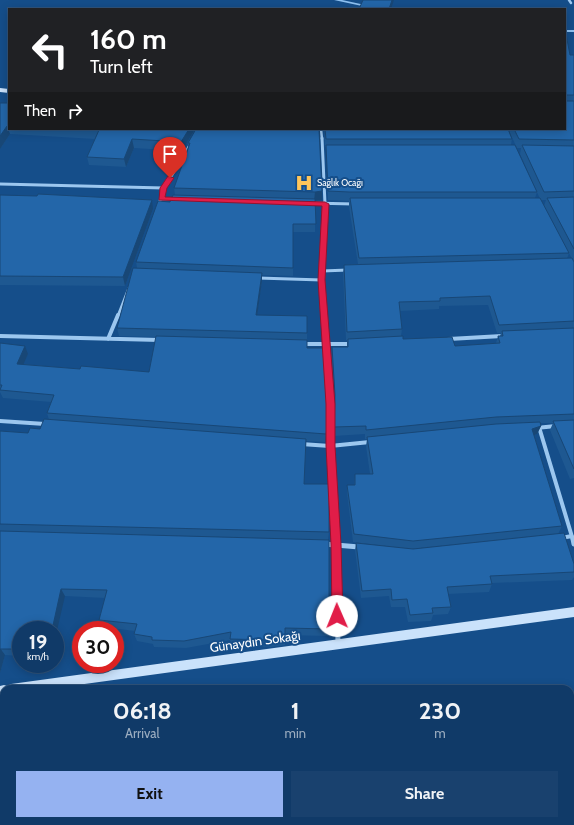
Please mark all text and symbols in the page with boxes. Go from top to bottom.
text: 160 m [90,22,166,56]
icon: left [24,24,76,76]
text: Turn left [90,56,153,78]
icon: right [64,100,86,122]
text: Then [24,102,56,120]
pin [153,137,187,178]
icon: arrive [159,143,181,165]
hospital icon: Sağlık Ocağı [294,173,314,193]
place label: Sağlık Ocağı [317,177,363,188]
position arrow [316,595,358,637]
speed limit sign: 30 [72,621,124,673]
street label: Günaydın Sokağı [209,627,301,655]
text: 19 [29,630,47,654]
text: km/h [27,650,49,663]
text: 06:18 [113,696,172,725]
text: 1 [291,696,300,725]
text: 230 [419,696,461,725]
text: Arrival [125,725,160,741]
text: min [285,725,306,741]
text: m [434,725,446,741]
button: Exit [16,771,283,817]
button: Share [291,771,558,817]

